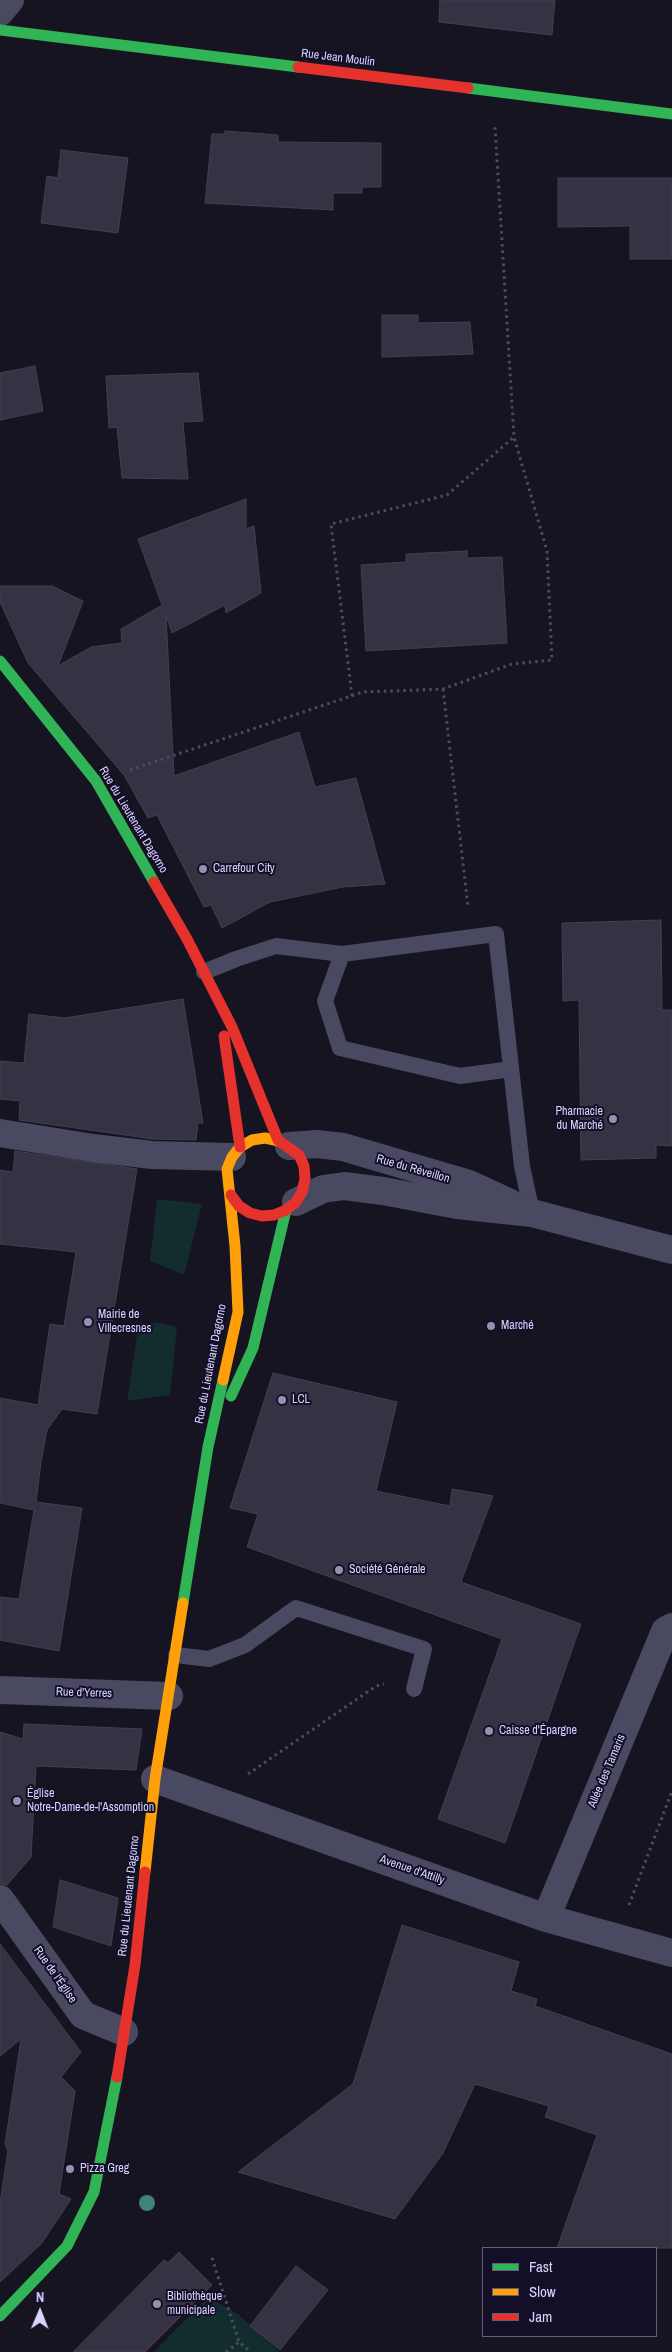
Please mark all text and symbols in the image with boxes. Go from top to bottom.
street label: Rue Jean Moulin [300,46,376,70]
street label: Rue du Lieutenant Dagorno [96,764,170,876]
place label: Carrefour City [213,862,275,876]
marker: Carrefour City [197,863,209,875]
place label: Pharmacie du Marché [555,1105,603,1133]
marker: Pharmacie du Marché [607,1113,619,1125]
street label: Rue du Réveillon [375,1152,451,1186]
street label: Rue du Lieutenant Dagorno [192,1303,230,1425]
place label: Mairie de Villecresnes [98,1308,151,1336]
marker: Mairie de Villecresnes [82,1316,94,1328]
place label: Marché [501,1319,534,1333]
marker: Marché [485,1320,497,1332]
place label: LCL [292,1393,310,1407]
marker: LCL [276,1394,288,1406]
place label: Société Générale [349,1563,426,1577]
marker: Société Générale [333,1564,345,1576]
street label: Rue d'Yerres [56,1685,112,1701]
place label: Caisse d'Épargne [499,1724,577,1738]
marker: Caisse d'Épargne [483,1725,495,1737]
street label: Allée des Tamaris [585,1732,629,1810]
place label: Église Notre-Dame-de-l'Assomption [27,1787,154,1815]
marker: Église Notre-Dame-de-l'Assomption [11,1795,23,1807]
street label: Rue du Lieutenant Dagorno [115,1835,143,1957]
street label: Avenue d'Attilly [378,1852,446,1888]
street label: Rue de l'Église [30,1944,80,2006]
place label: Pizza Greg [80,2162,129,2176]
marker: Pizza Greg [64,2163,76,2175]
legend [482,2247,657,2337]
text: Fast [529,2256,552,2277]
text: Slow [529,2281,556,2302]
north arrow [15,2287,65,2337]
text: N [36,2288,45,2306]
place label: Bibliothèque municipale [167,2290,222,2318]
marker: Bibliothèque municipale [151,2298,163,2310]
text: Jam [529,2306,552,2327]

